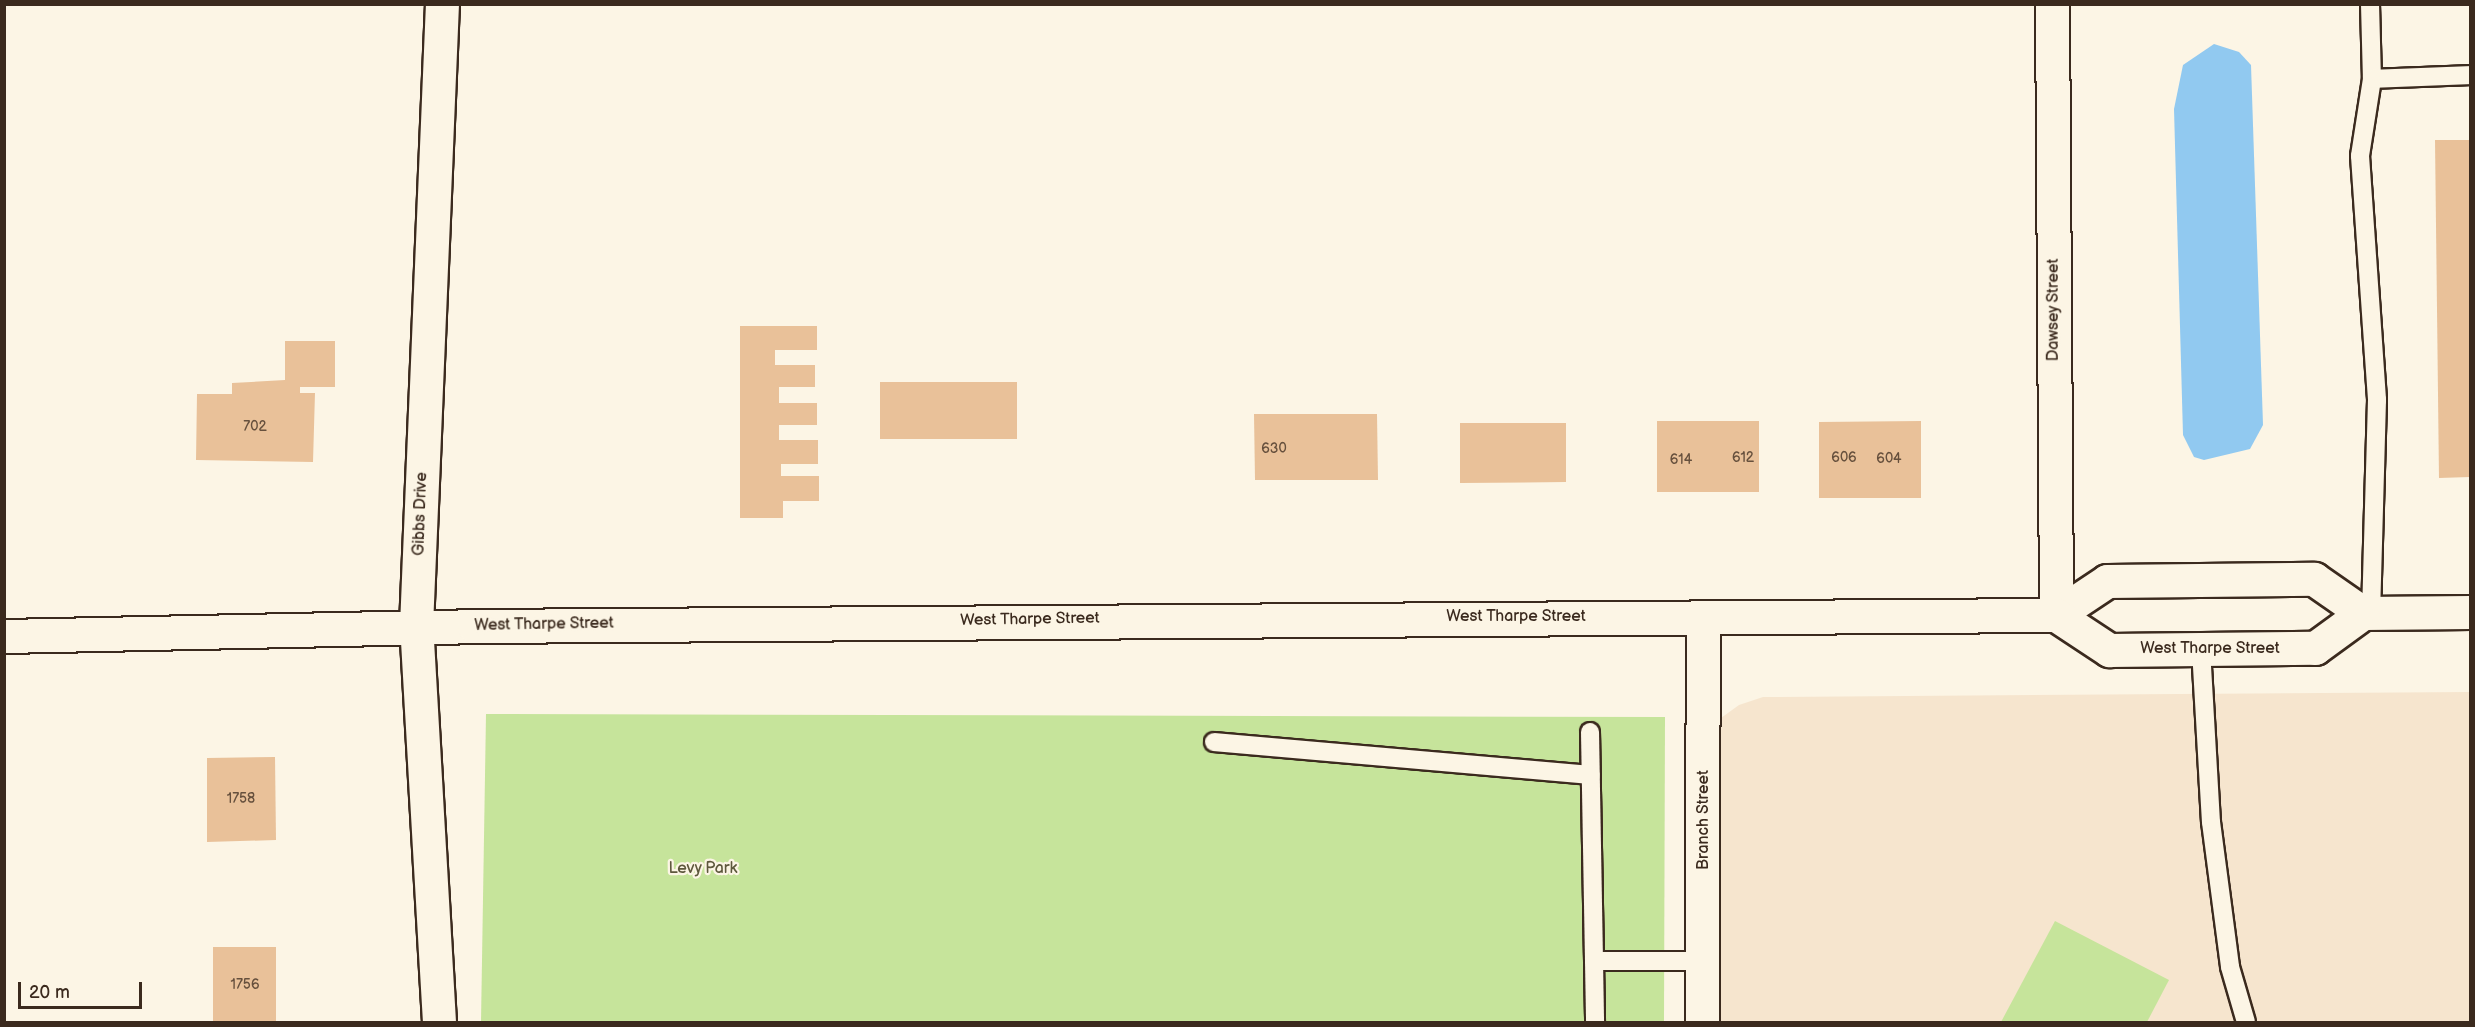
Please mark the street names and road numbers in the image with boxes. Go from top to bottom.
street label: Dawsey Street [2044,258,2064,362]
street label: Gibbs Drive [410,472,432,556]
street label: West Tharpe Street [1446,607,1586,627]
street label: West Tharpe Street [960,609,1100,631]
street label: West Tharpe Street [474,614,614,636]
street label: West Tharpe Street [2140,639,2280,659]
street label: Branch Street [1694,770,1714,870]

